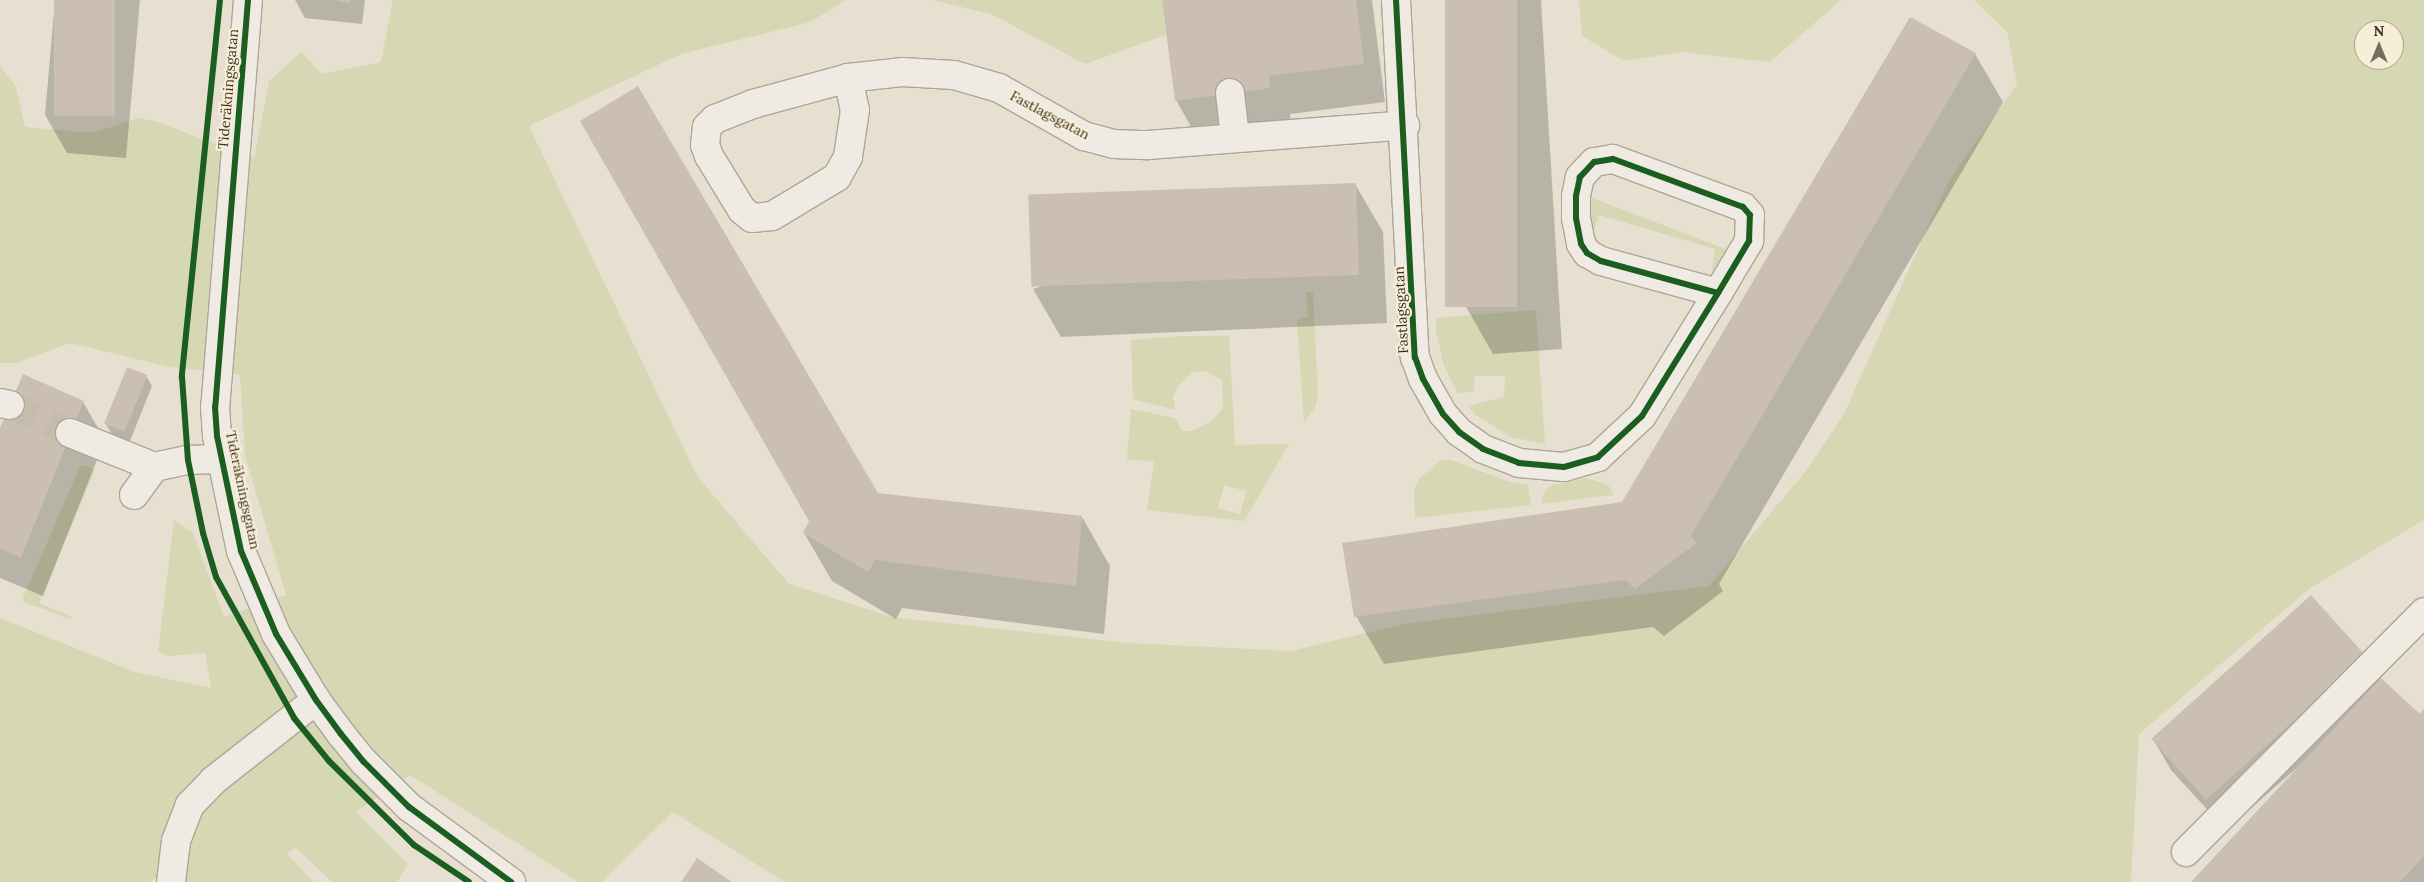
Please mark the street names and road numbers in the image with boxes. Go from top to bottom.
street label: Tideräkningsgatan [214,28,242,150]
street label: Fastlagsgatan [1007,87,1093,143]
street label: Fastlagsgatan [1390,266,1412,354]
street label: Tideräkningsgatan [222,429,264,551]

